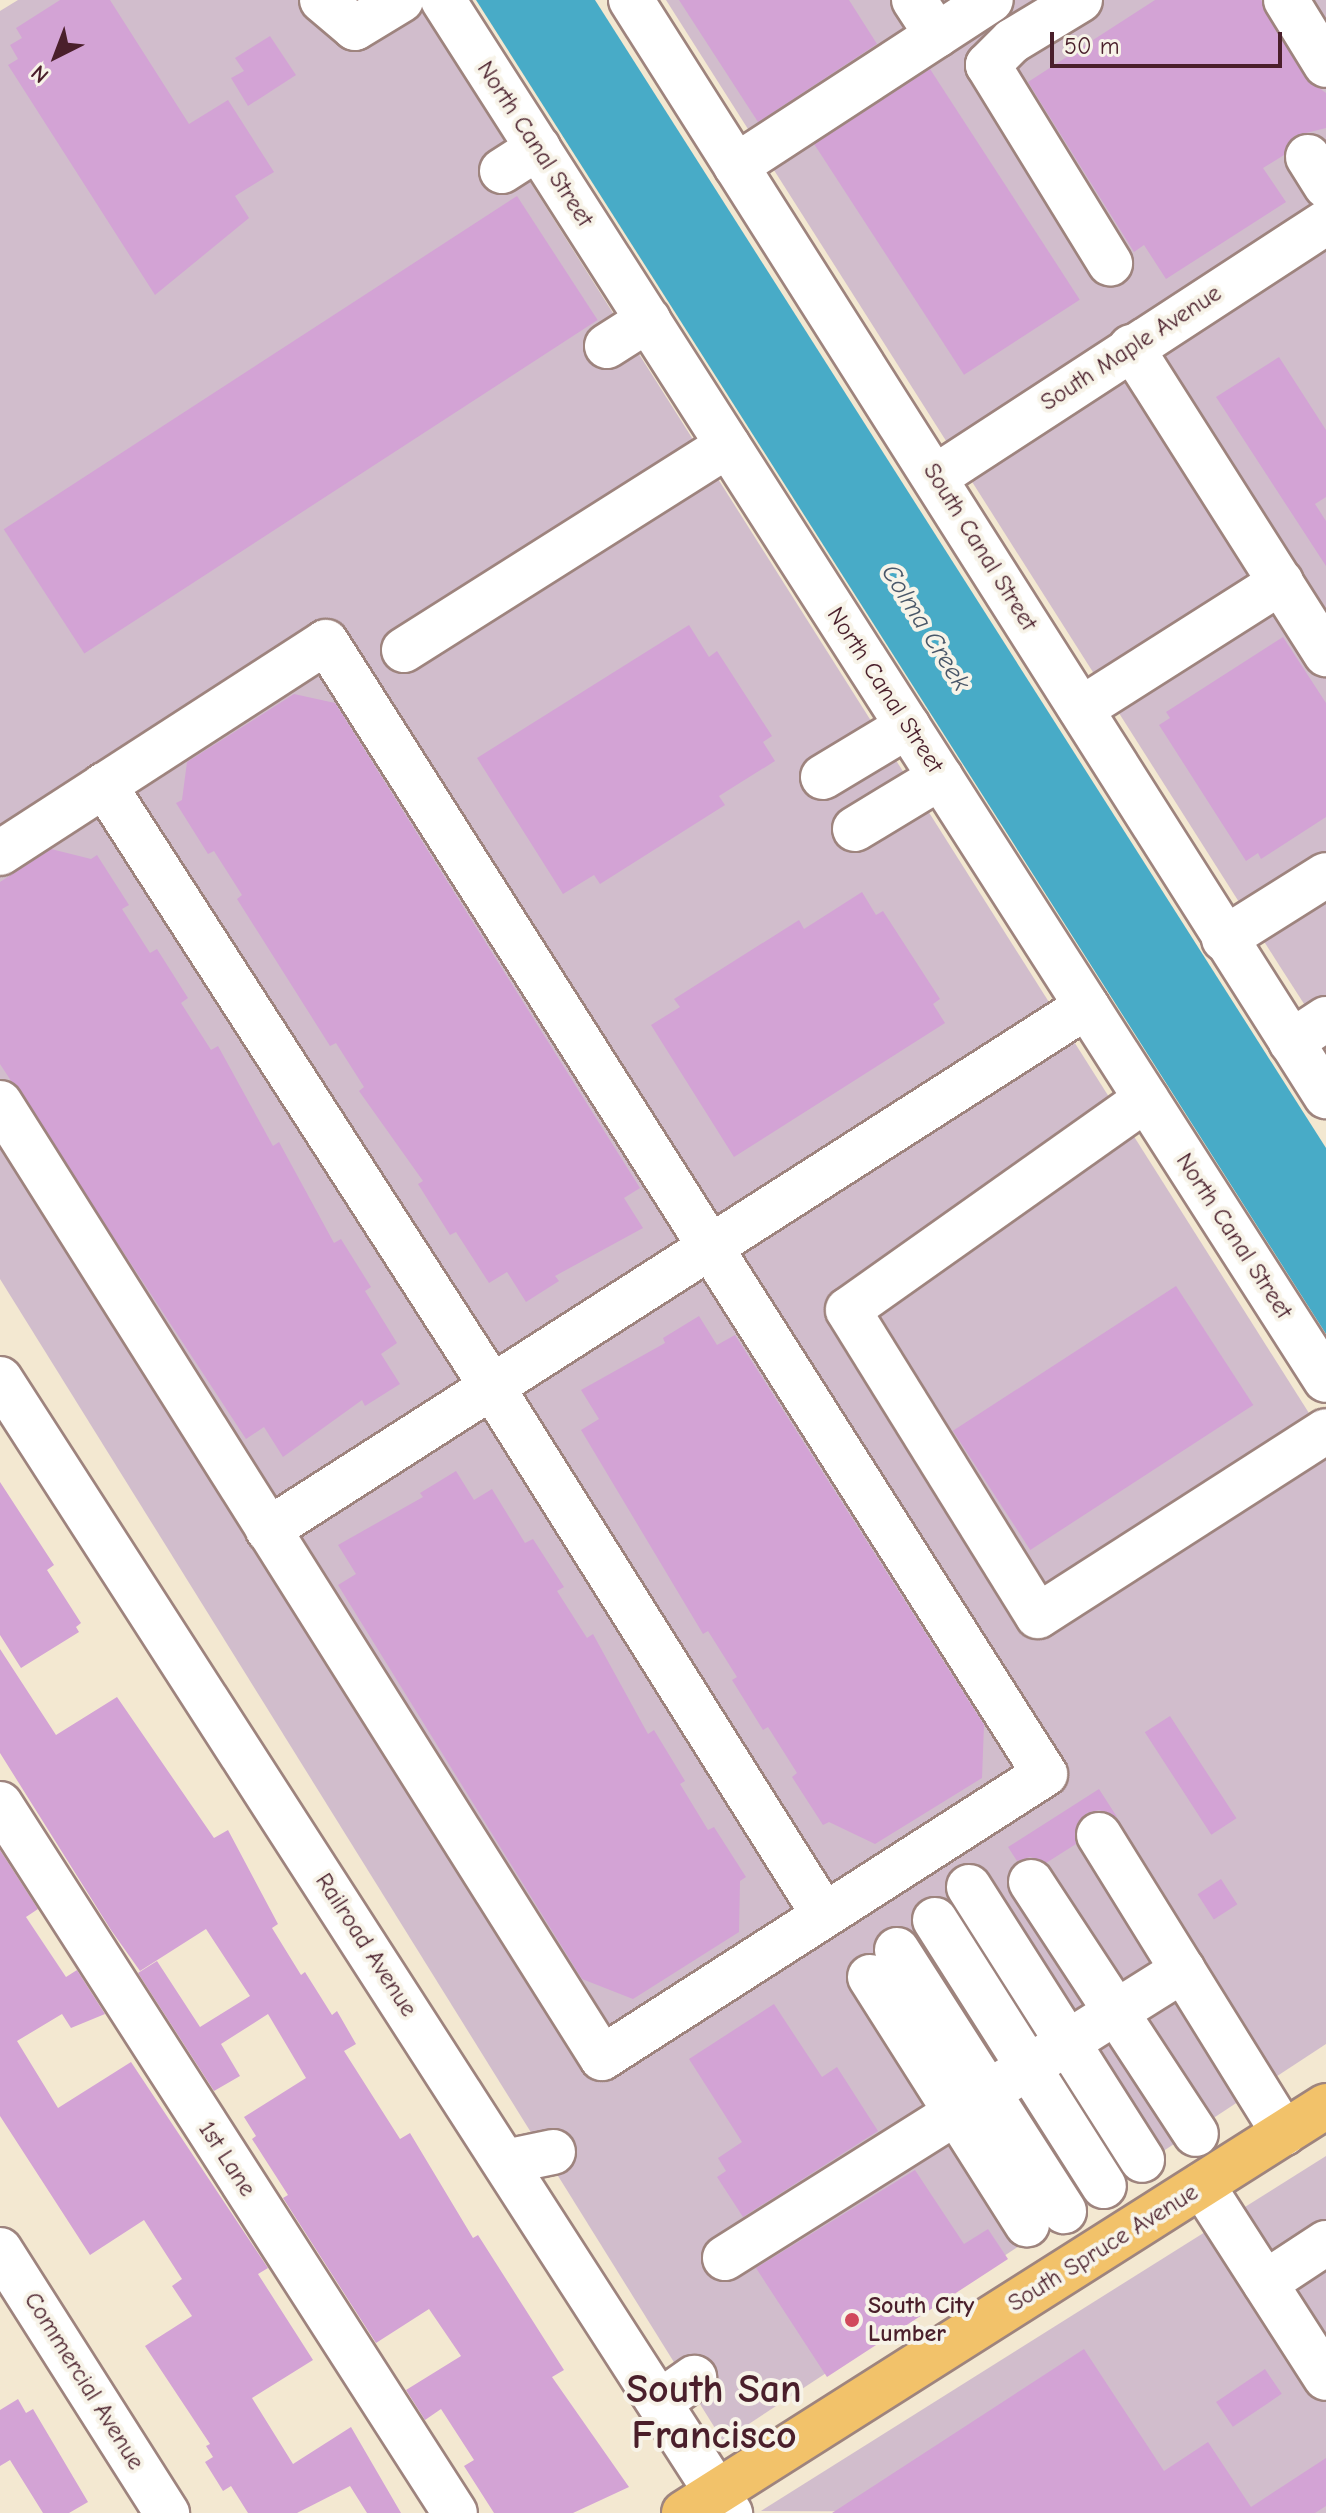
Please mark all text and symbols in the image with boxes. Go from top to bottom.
north arrow [16,16,96,96]
scale bar [1054,16,1286,66]
text: 50 m [1064,32,1120,60]
street label: North Canal Street [471,56,599,232]
text: N [26,59,54,88]
street label: South Maple Avenue [1035,279,1227,417]
street label: South Canal Street [917,458,1043,636]
water label: Colma Creek [874,559,976,697]
street label: North Canal Street [821,602,949,778]
street label: North Canal Street [1170,1148,1298,1324]
street label: Railroad Avenue [309,1868,423,2022]
street label: 1st Lane [192,2116,262,2202]
street label: South Spruce Avenue [1003,2178,1203,2318]
street label: Commercial Avenue [18,2287,150,2475]
place label: South City Lumber [868,2292,974,2348]
marker: South City Lumber [843,2311,861,2329]
district label: South San Francisco [626,2365,802,2459]

